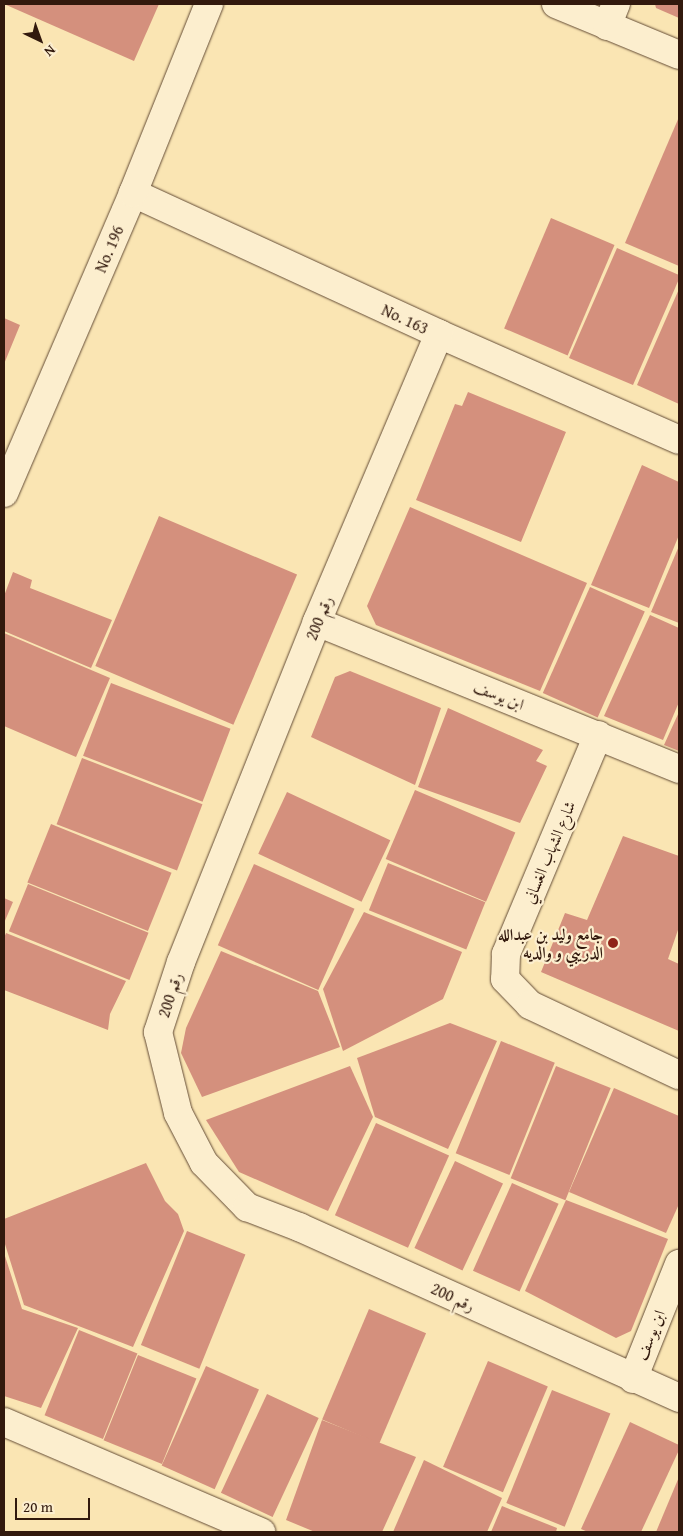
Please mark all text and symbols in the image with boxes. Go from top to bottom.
north arrow [15,15,65,65]
text: N [40,41,60,62]
street label: No. 196 [91,223,127,275]
street label: No. 163 [379,300,431,338]
street label: رقم 200 [301,593,337,643]
street label: ابن يوسف [471,676,527,714]
street label: شارع الشهاب الغساني [519,798,579,906]
place label: جامع وليد بن عبدالله الدريبي و والديه [498,924,603,962]
marker: جامع وليد بن عبدالله الدريبي و والديه [607,937,619,949]
street label: رقم 200 [154,970,186,1020]
street label: رقم 200 [428,1279,478,1315]
street label: ابن يوسف [631,1307,669,1363]
scale bar [18,1488,92,1520]
text: 20 m [23,1496,53,1517]

